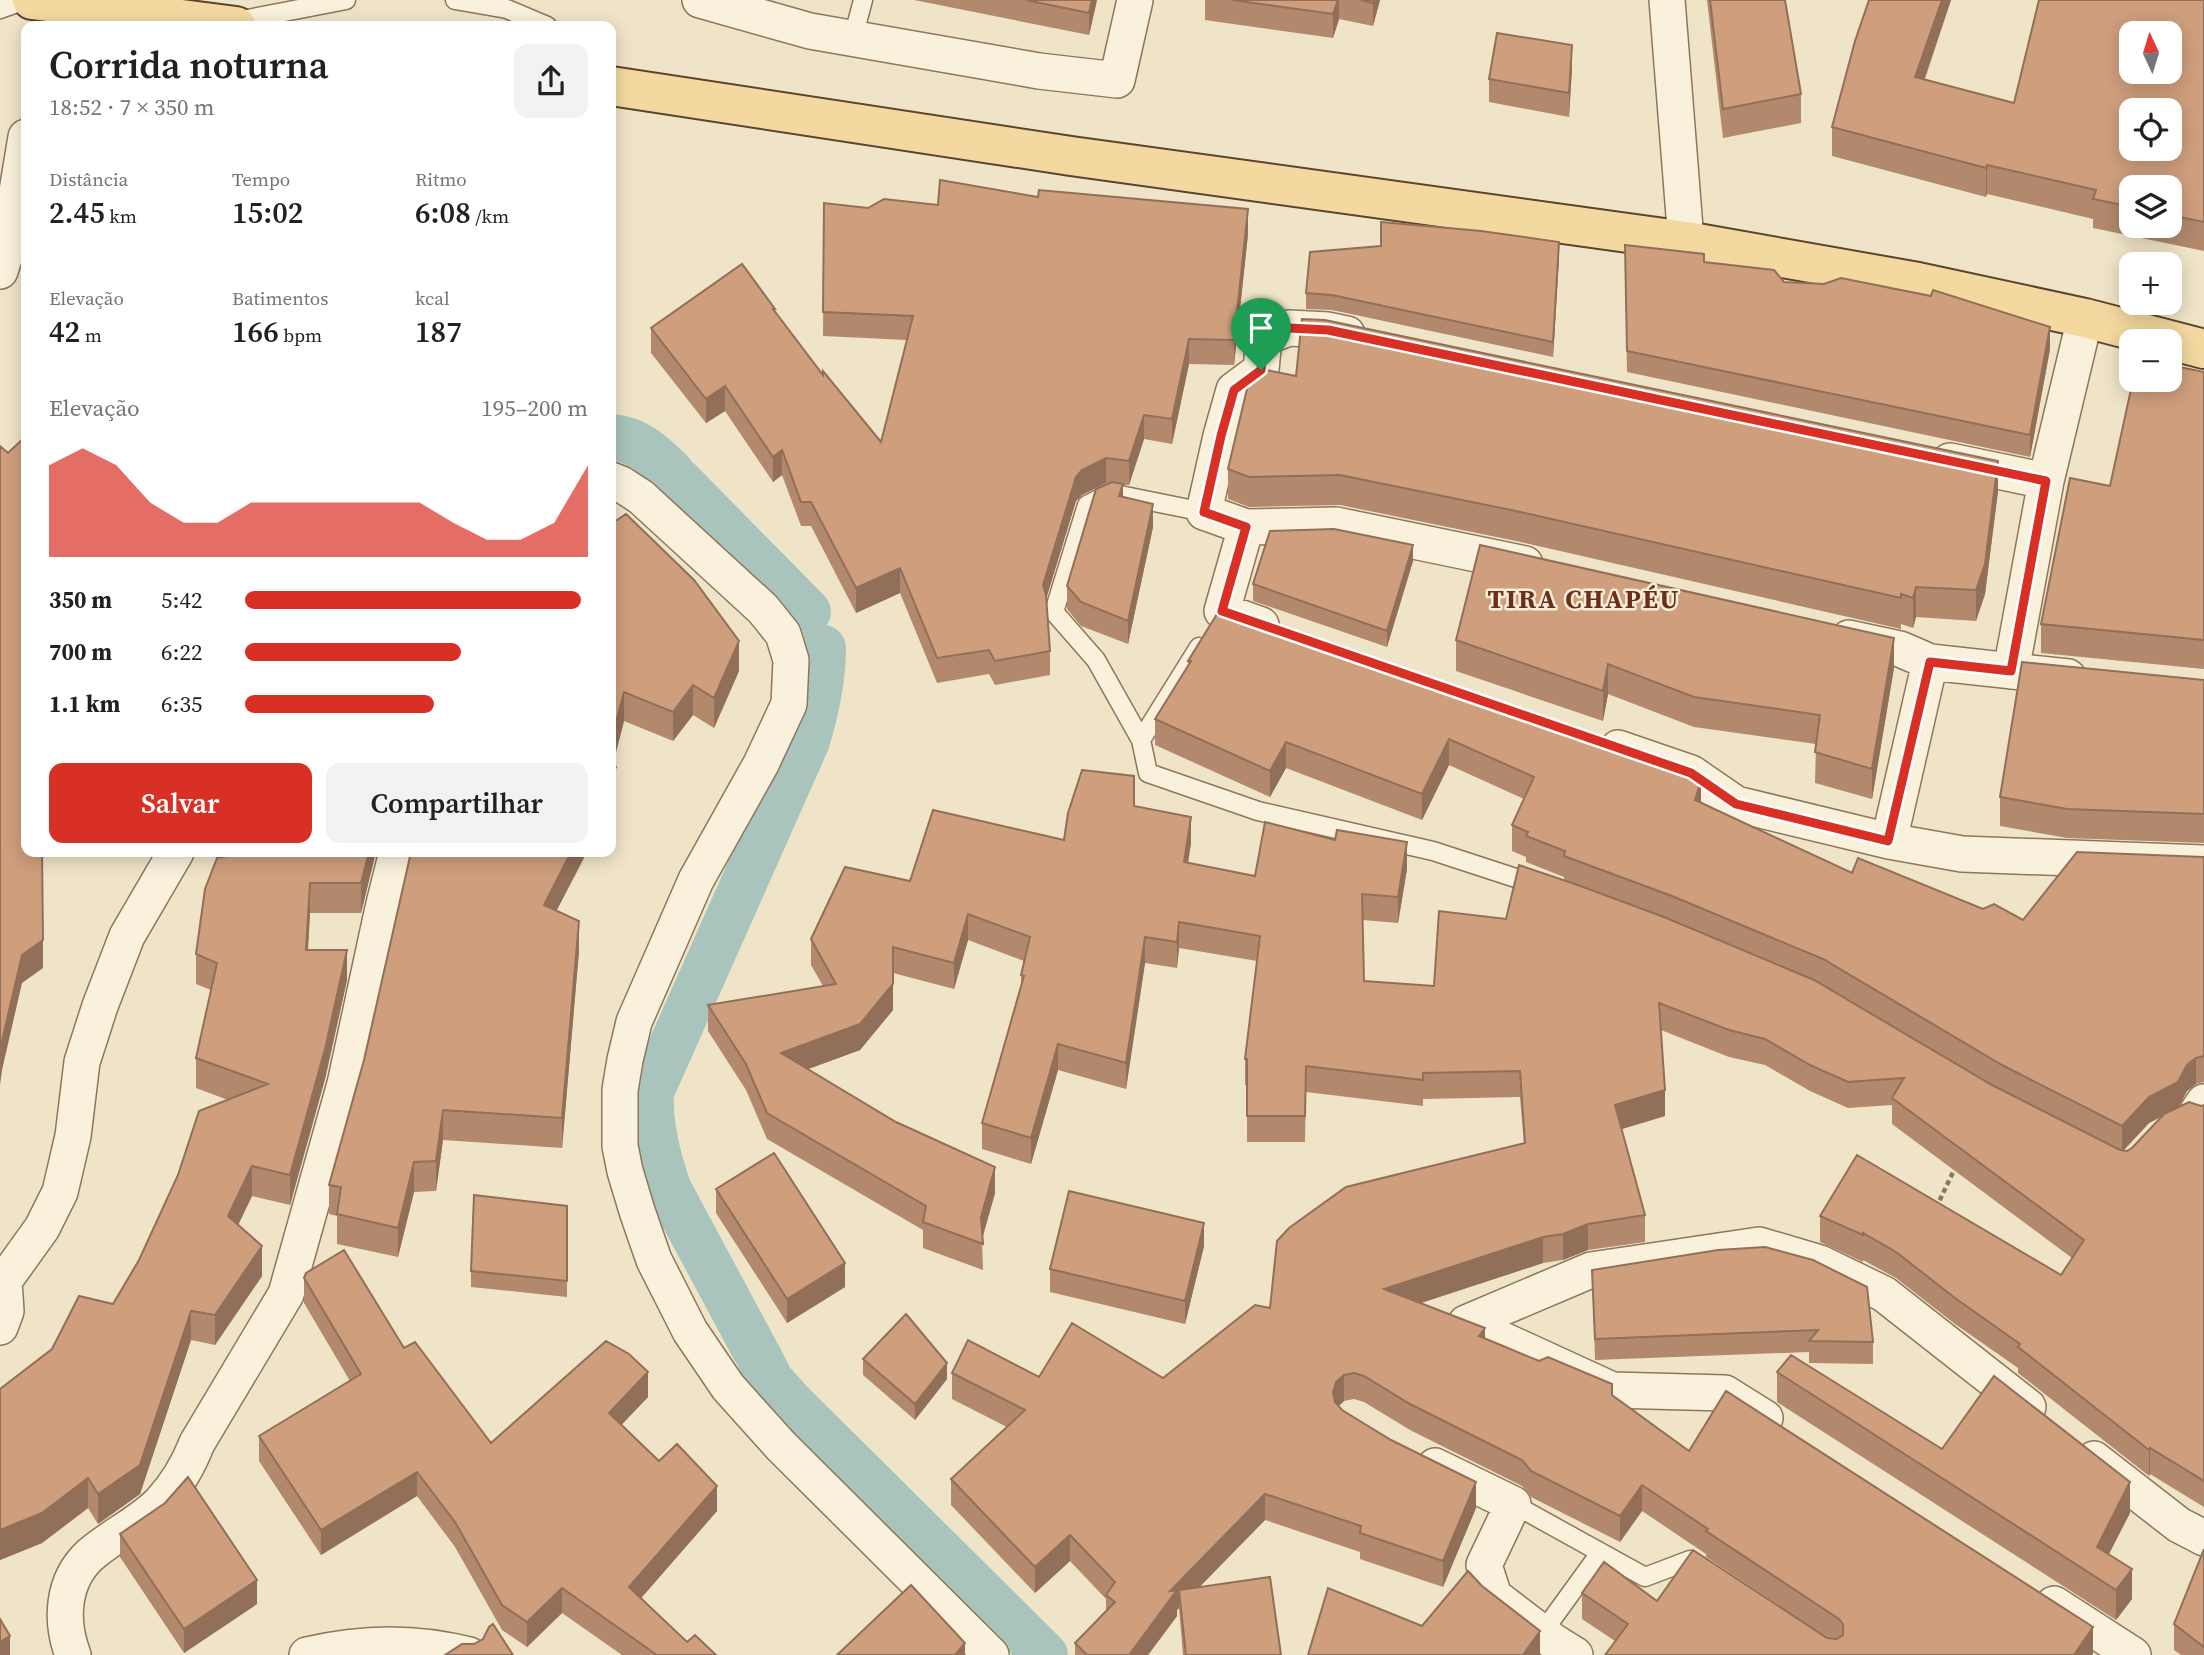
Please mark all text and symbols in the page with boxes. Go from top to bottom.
north arrow [2119,21,2182,84]
map controls [2119,21,2182,392]
text: Corrida noturna [49,39,328,91]
button: share [514,44,588,118]
text: 18:52 · 7 × 350 m [49,91,215,123]
button: locate [2119,98,2182,161]
text: Distância [49,166,128,192]
text: Tempo [232,166,290,192]
text: Ritmo [415,166,467,192]
button: layers [2119,175,2182,238]
text: 2.45 [49,192,105,233]
text: 15:02 [232,192,303,233]
text: 6:08 [415,192,471,233]
text: km [105,203,137,229]
text: /km [471,203,509,229]
button: + [2119,252,2182,315]
text: Elevação [49,285,124,311]
text: Batimentos [232,285,329,311]
text: kcal [415,285,450,311]
pin [1231,298,1291,370]
icon: arrive [1242,309,1280,347]
text: 42 [49,311,80,352]
text: 166 [232,311,279,352]
text: 187 [415,311,462,352]
text: m [80,322,102,348]
text: bpm [279,322,322,348]
button: − [2119,329,2182,392]
text: Elevação [49,392,140,424]
text: 195–200 m [481,392,588,424]
district label: TIRA CHAPÉU [1488,581,1680,617]
text: 350 m [49,584,112,616]
text: 5:42 [161,584,202,616]
text: 700 m [49,636,112,668]
text: 6:22 [161,636,202,668]
text: 1.1 km [49,688,120,720]
text: 6:35 [161,688,202,720]
button: Salvar [49,763,312,843]
button: Compartilhar [326,763,588,843]

